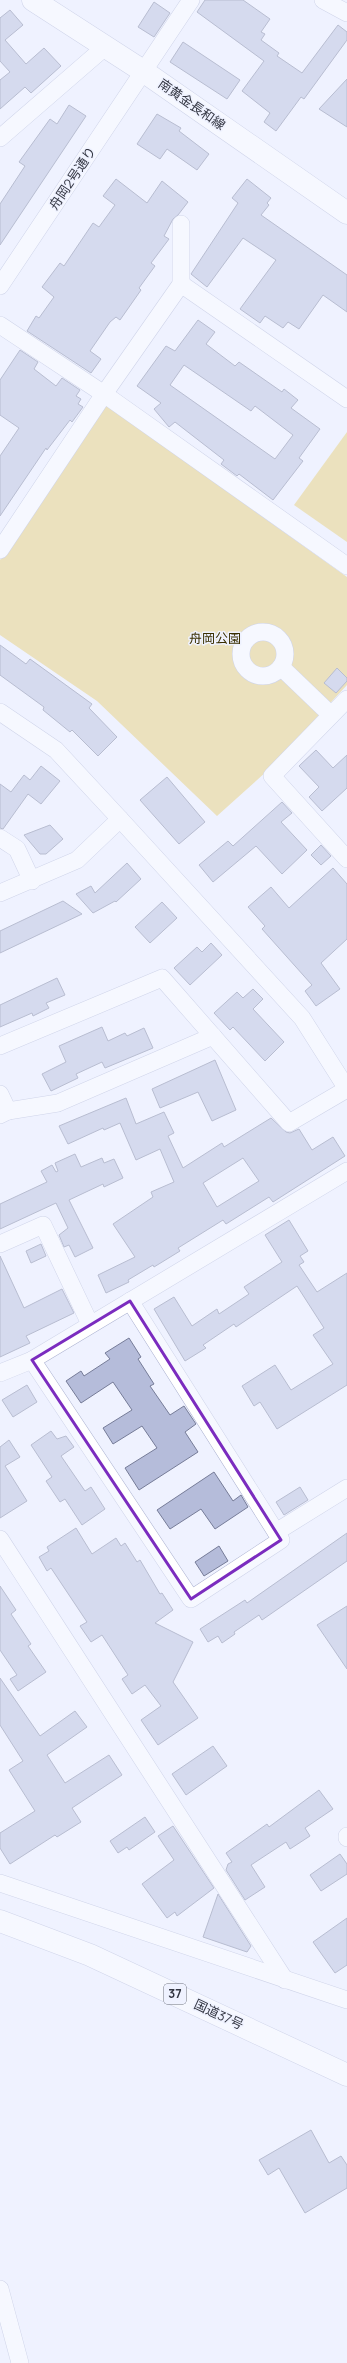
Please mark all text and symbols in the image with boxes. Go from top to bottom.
street label: 南黄金長和線 [155,74,229,134]
street label: 舟岡2号通り [44,143,100,213]
park label: 舟岡公園 [189,629,241,647]
road number: 37 [164,1984,186,2004]
street label: 国道37号 [191,1995,247,2033]

